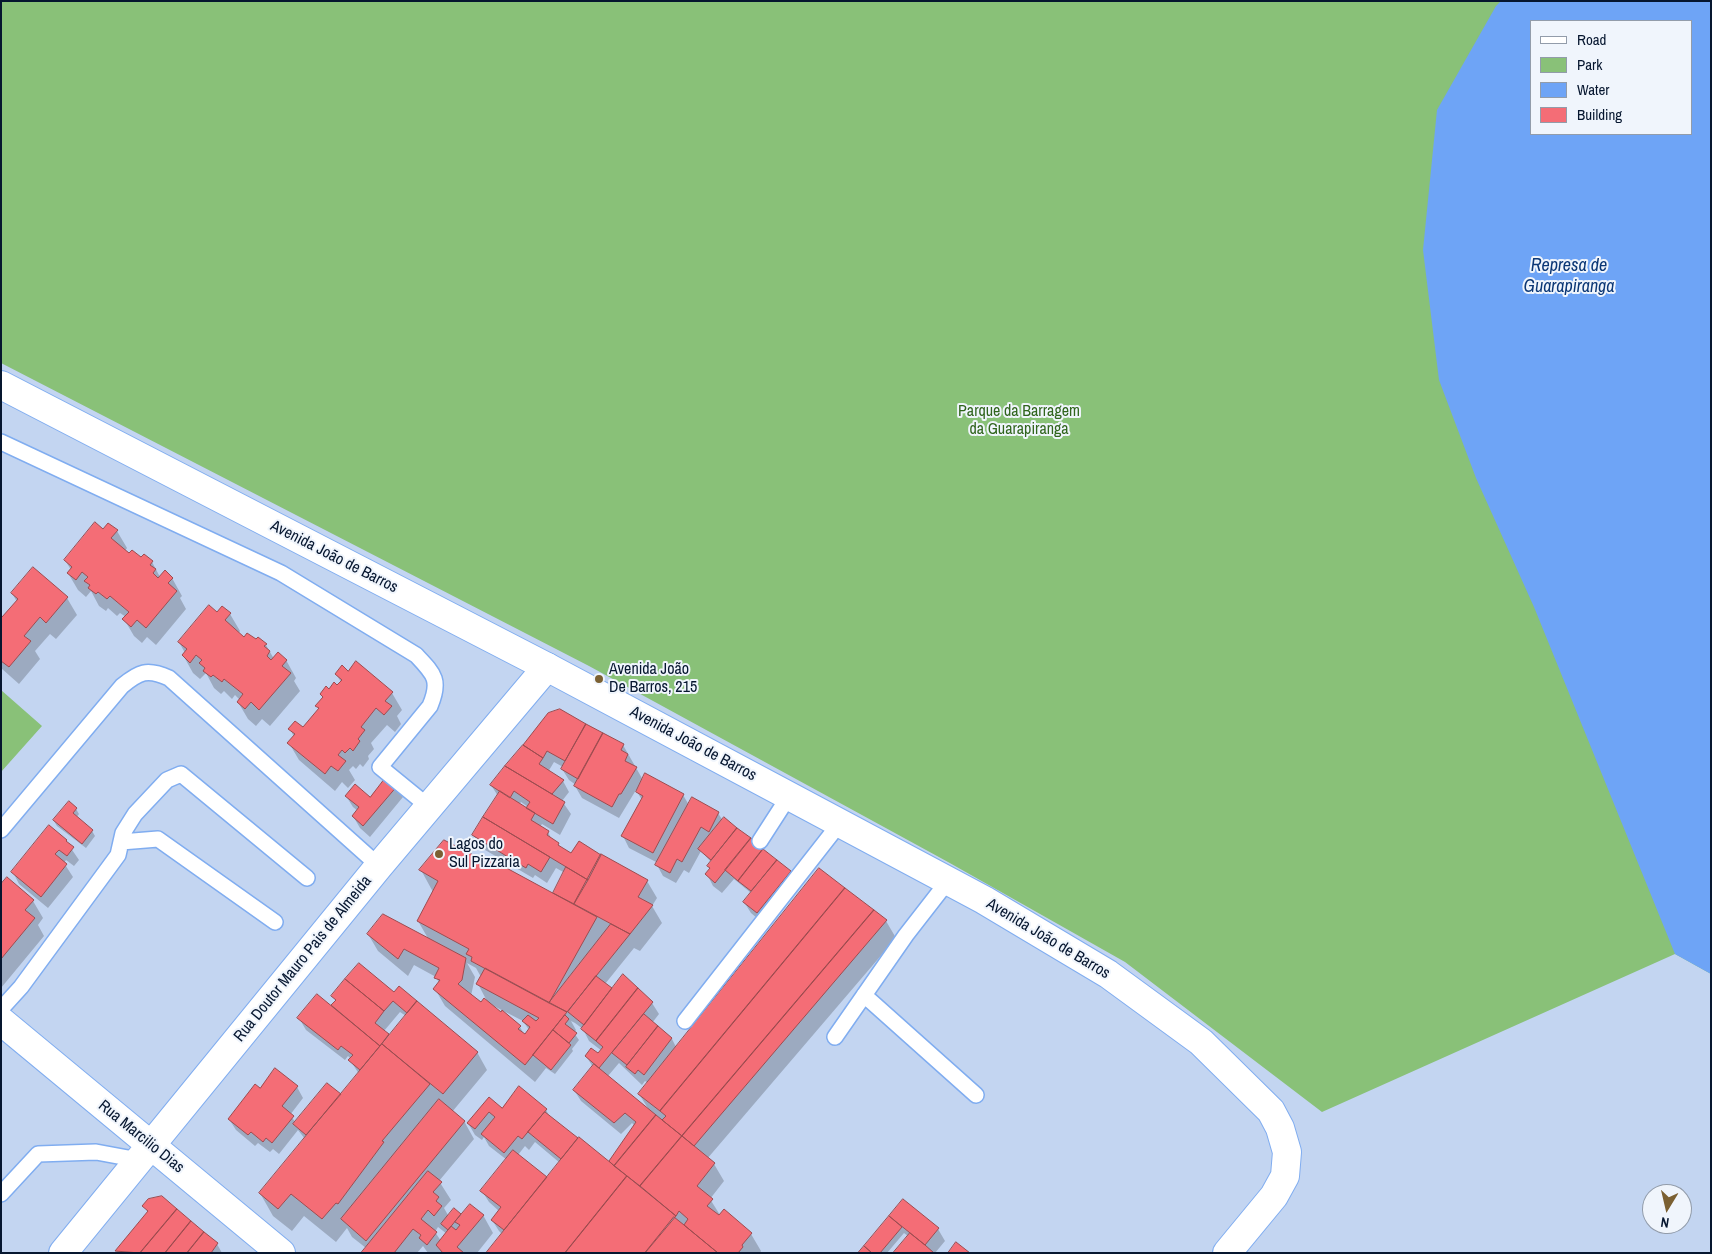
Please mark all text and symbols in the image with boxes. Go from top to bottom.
legend [1530,20,1692,135]
text: Road [1577,29,1606,50]
text: Park [1577,54,1602,75]
text: Water [1577,79,1609,100]
text: Building [1577,104,1622,125]
water label: Represa de Guarapiranga [1523,255,1615,298]
park label: Parque da Barragem da Guarapiranga [958,402,1080,440]
street label: Avenida João de Barros [267,517,401,597]
place label: Avenida João De Barros, 215 [609,660,697,698]
marker: Avenida João De Barros, 215 [593,673,605,685]
street label: Avenida João de Barros [626,703,760,785]
place label: Lagos do Sul Pizzaria [449,835,520,873]
marker: Lagos do Sul Pizzaria [433,848,445,860]
street label: Rua Doutor Mauro Pais de Almeida [230,872,376,1046]
street label: Avenida João de Barros [983,895,1113,983]
street label: Rua Marcilio Dias [94,1097,188,1177]
north arrow [1642,1184,1692,1234]
text: N [1659,1213,1670,1232]

